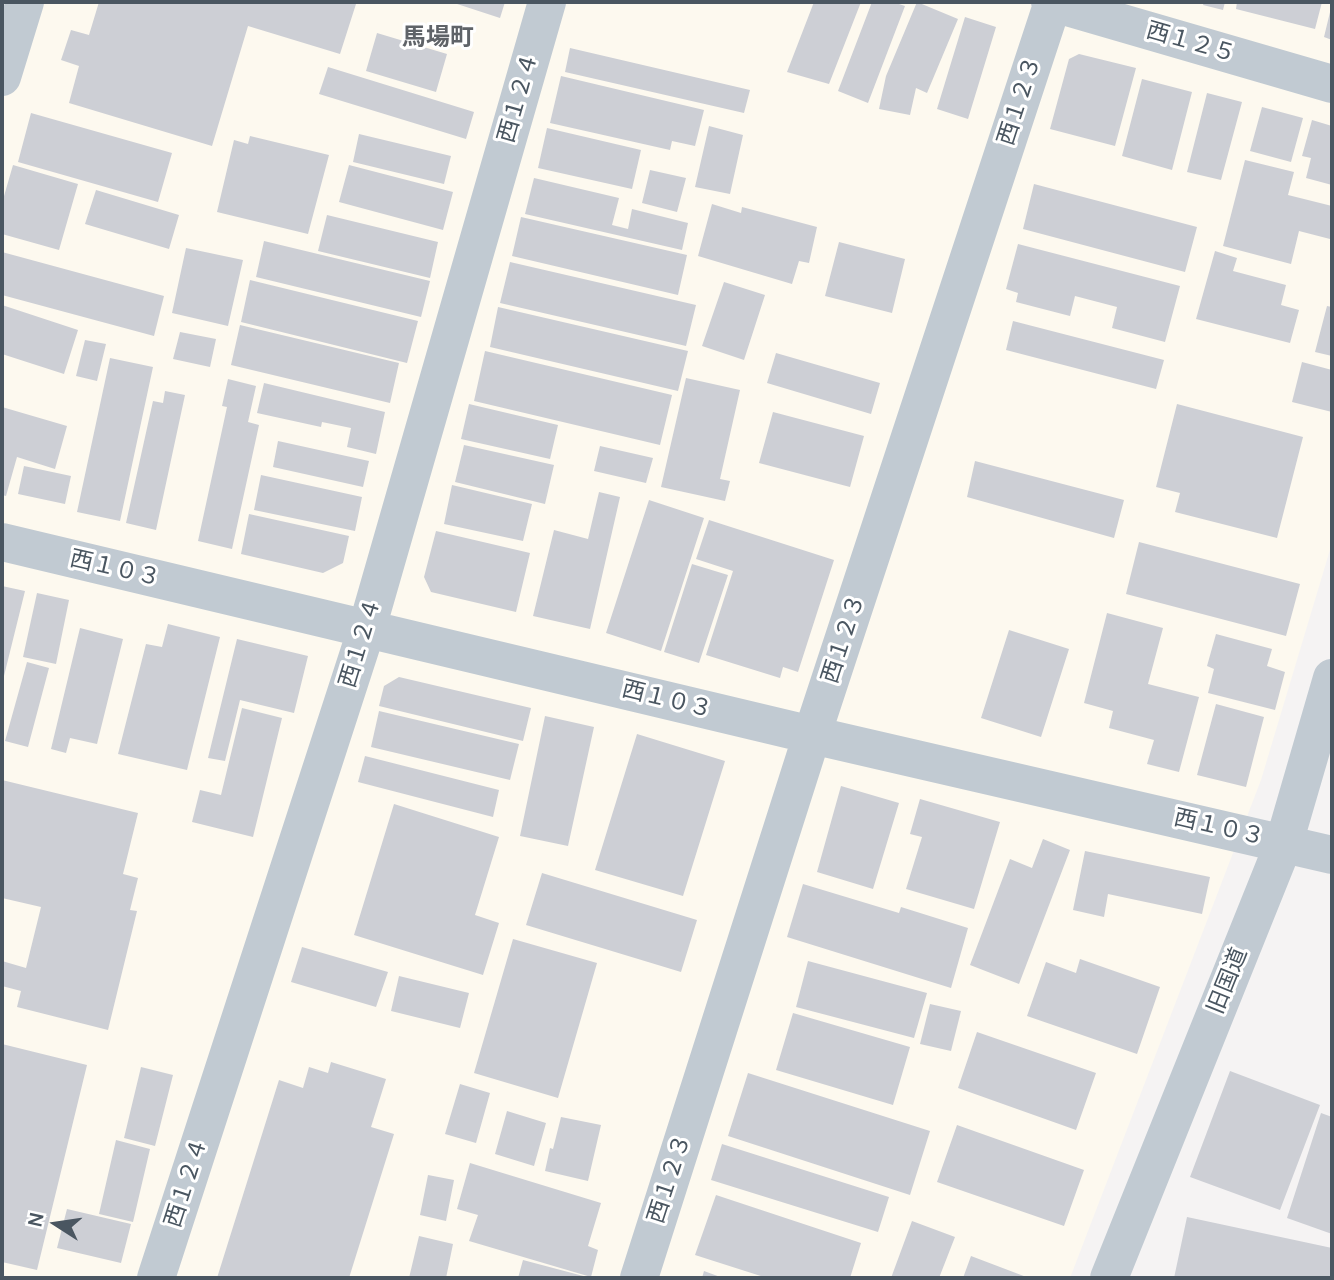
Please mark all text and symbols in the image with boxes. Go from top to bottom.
street label: 西１２５ [1143,17,1239,69]
district label: 馬場町 [402,24,474,52]
street label: 西１２４ [493,50,545,146]
street label: 西１２３ [993,53,1047,149]
street label: 西１０３ [67,545,163,593]
street label: 西１２３ [817,591,871,687]
street label: 西１２４ [334,595,388,691]
street label: 西１０３ [619,675,715,725]
street label: 西１０３ [1171,804,1267,852]
street label: 旧国道 [1202,944,1254,1018]
street label: 西１２３ [643,1131,697,1227]
street label: 西１２４ [160,1135,214,1231]
north arrow [21,1189,91,1259]
text: N [21,1210,50,1229]

